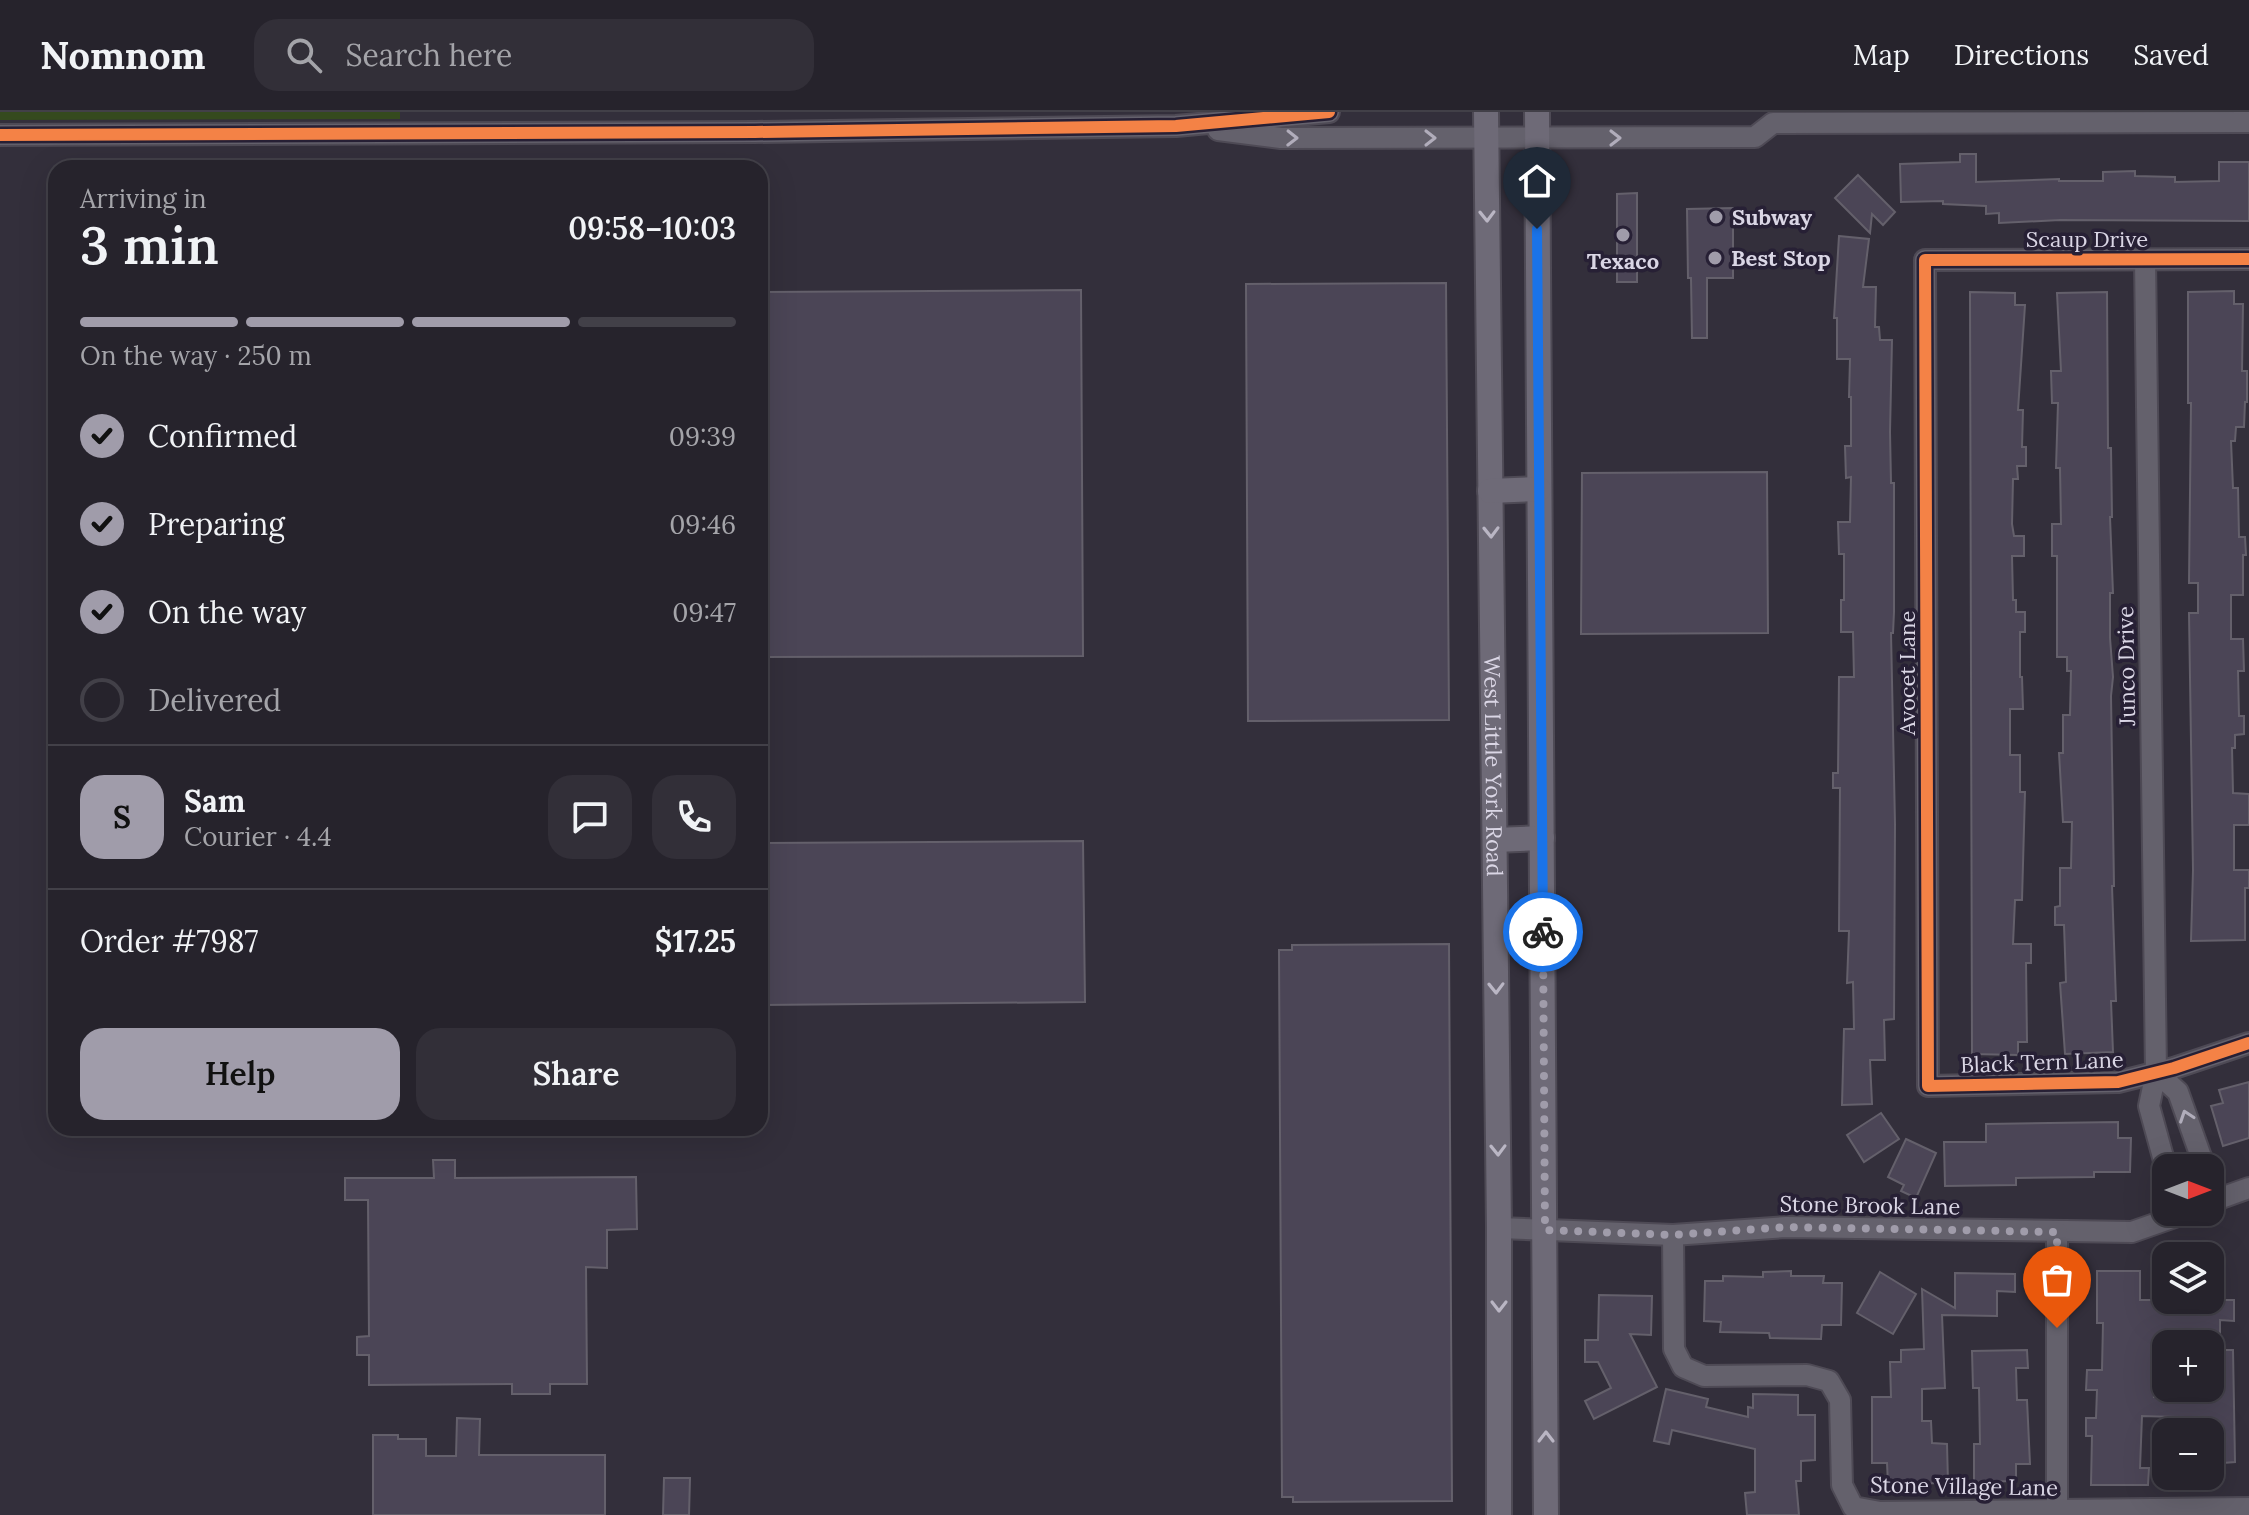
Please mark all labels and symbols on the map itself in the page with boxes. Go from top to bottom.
one-way arrow [1286,129,1299,146]
one-way arrow [1424,129,1437,147]
one-way arrow [1609,129,1622,147]
pin [1503,147,1571,229]
place label: Subway [1732,203,1813,231]
marker: Subway [1707,208,1725,226]
one-way arrow [1479,210,1496,223]
street label: Scaup Drive [2026,225,2148,253]
marker: Texaco [1614,226,1632,244]
place label: Best Stop [1731,244,1831,272]
place label: Texaco [1587,247,1659,275]
marker: Best Stop [1706,249,1724,267]
one-way arrow [1482,526,1500,539]
street label: Junco Drive [2111,606,2141,727]
street label: Avocet Lane [1893,611,1921,736]
street label: West Little York Road [1478,655,1509,877]
courier [1503,892,1583,972]
one-way arrow [1488,982,1505,995]
street label: Black Tern Lane [1960,1045,2124,1079]
one-way arrow [2180,1110,2196,1124]
one-way arrow [1490,1144,1507,1157]
north arrow [2152,1154,2224,1226]
street label: Stone Brook Lane [1779,1189,1961,1221]
pin [2023,1246,2091,1328]
one-way arrow [1490,1300,1508,1313]
one-way arrow [1537,1430,1555,1443]
street label: Stone Village Lane [1870,1470,2058,1502]

